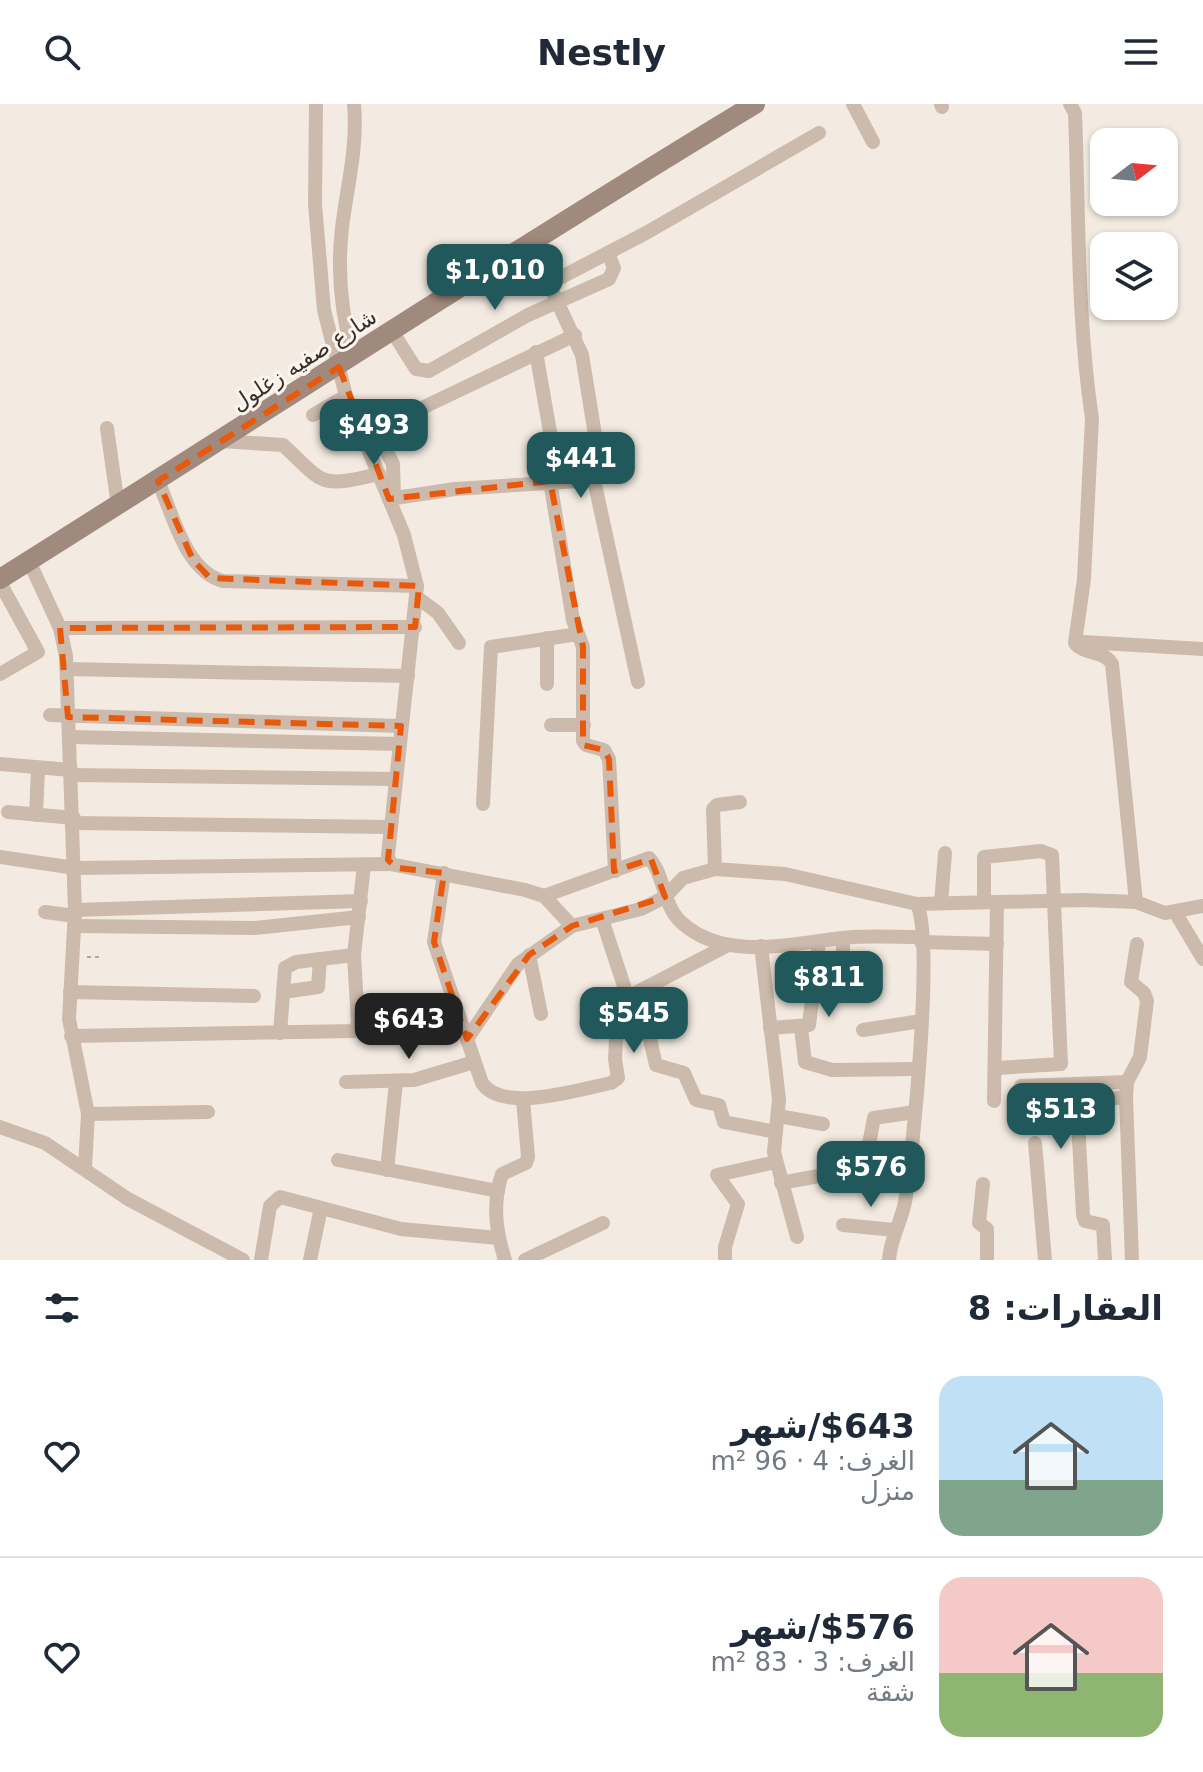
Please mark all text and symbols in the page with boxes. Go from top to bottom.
icon: search [40,30,84,74]
icon: menu [1119,30,1163,74]
text: Nestly [537,32,666,73]
north arrow [1090,128,1178,216]
map controls [1090,128,1178,320]
button: layers [1090,232,1178,320]
pin: $1,010 [430,244,560,312]
text: $1,010 [445,255,545,285]
street label: شارع صفيه زغلول [227,304,381,416]
pin: $493 [327,399,421,467]
text: $493 [338,410,410,440]
pin: $441 [534,432,628,500]
text: $441 [545,443,617,473]
pin: $811 [782,951,876,1019]
text: $811 [793,962,865,992]
pin: $545 [587,987,681,1055]
pin: $643 [362,993,456,1061]
text: $545 [598,998,670,1028]
text: $643 [373,1004,445,1034]
pin: $513 [1014,1083,1108,1151]
text: $513 [1025,1094,1097,1124]
pin: $576 [824,1141,918,1209]
text: $576 [835,1152,907,1182]
icon: filters [40,1286,84,1330]
text: العقارات: 8 [968,1288,1163,1328]
text: $643/شهر [731,1406,915,1446]
icon: home [1003,1408,1099,1504]
icon: heart [40,1434,84,1478]
text: الغرف: 4 · 96 m² [711,1446,915,1476]
text: منزل [860,1476,915,1506]
text: $576/شهر [731,1607,915,1647]
icon: home [1003,1609,1099,1705]
icon: heart [40,1635,84,1679]
text: الغرف: 3 · 83 m² [711,1647,915,1677]
text: شقة [866,1677,915,1707]

